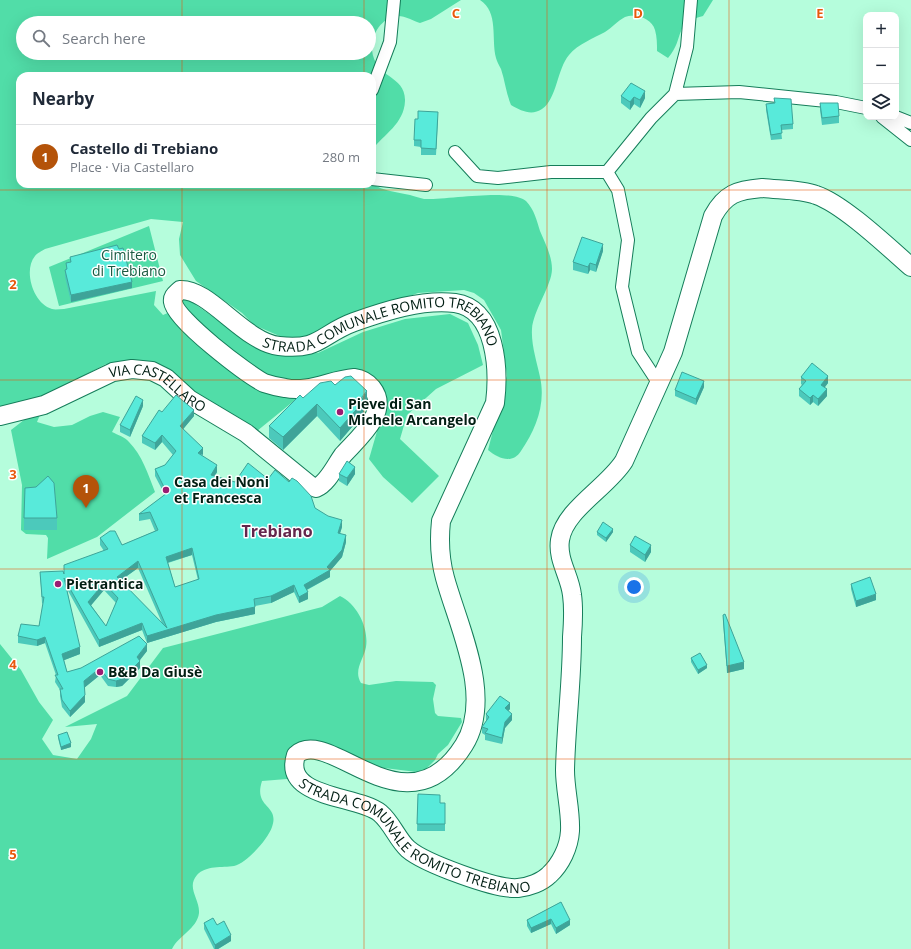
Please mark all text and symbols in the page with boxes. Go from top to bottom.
text: C [452,4,460,22]
text: D [633,4,643,22]
text: E [816,4,824,22]
map controls [863,12,899,120]
button: + [863,12,899,48]
search box [16,16,376,60]
icon: search [30,27,52,49]
text: Search here [62,28,146,48]
button: − [863,48,899,84]
button: layers [863,84,899,120]
text: Nearby [32,87,94,110]
text: Castello di Trebiano [70,138,218,158]
text: 1 [41,148,49,166]
text: 280 m [322,148,360,166]
text: Place · Via Castellaro [70,158,194,176]
park label: Cimitero di Trebiano [92,245,166,280]
text: 2 [9,275,17,293]
text: STRADA COMUNALE ROMITO TREBIANO [260,292,503,356]
street label: STRADA COMUNALE ROMITO TREBIANO [245,328,507,364]
street label: VIA CASTELLARO [107,359,210,416]
place label: Pieve di San Michele Arcangelo [348,394,477,429]
marker: Pieve di San Michele Arcangelo [335,407,345,417]
text: 3 [9,465,17,483]
place label: Casa dei Noni et Francesca [174,472,269,507]
pin: 1 [73,475,99,508]
marker: Casa dei Noni et Francesca [161,485,171,495]
district label: Trebiano [241,520,313,542]
place label: Pietrantica [66,574,143,593]
your location [624,577,644,597]
marker: Pietrantica [53,579,63,589]
text: 4 [9,655,17,673]
place label: B&B Da Giusè [108,662,202,681]
marker: B&B Da Giusè [95,667,105,677]
street label: STRADA COMUNALE ROMITO TREBIANO [295,773,532,897]
text: 5 [9,845,17,863]

